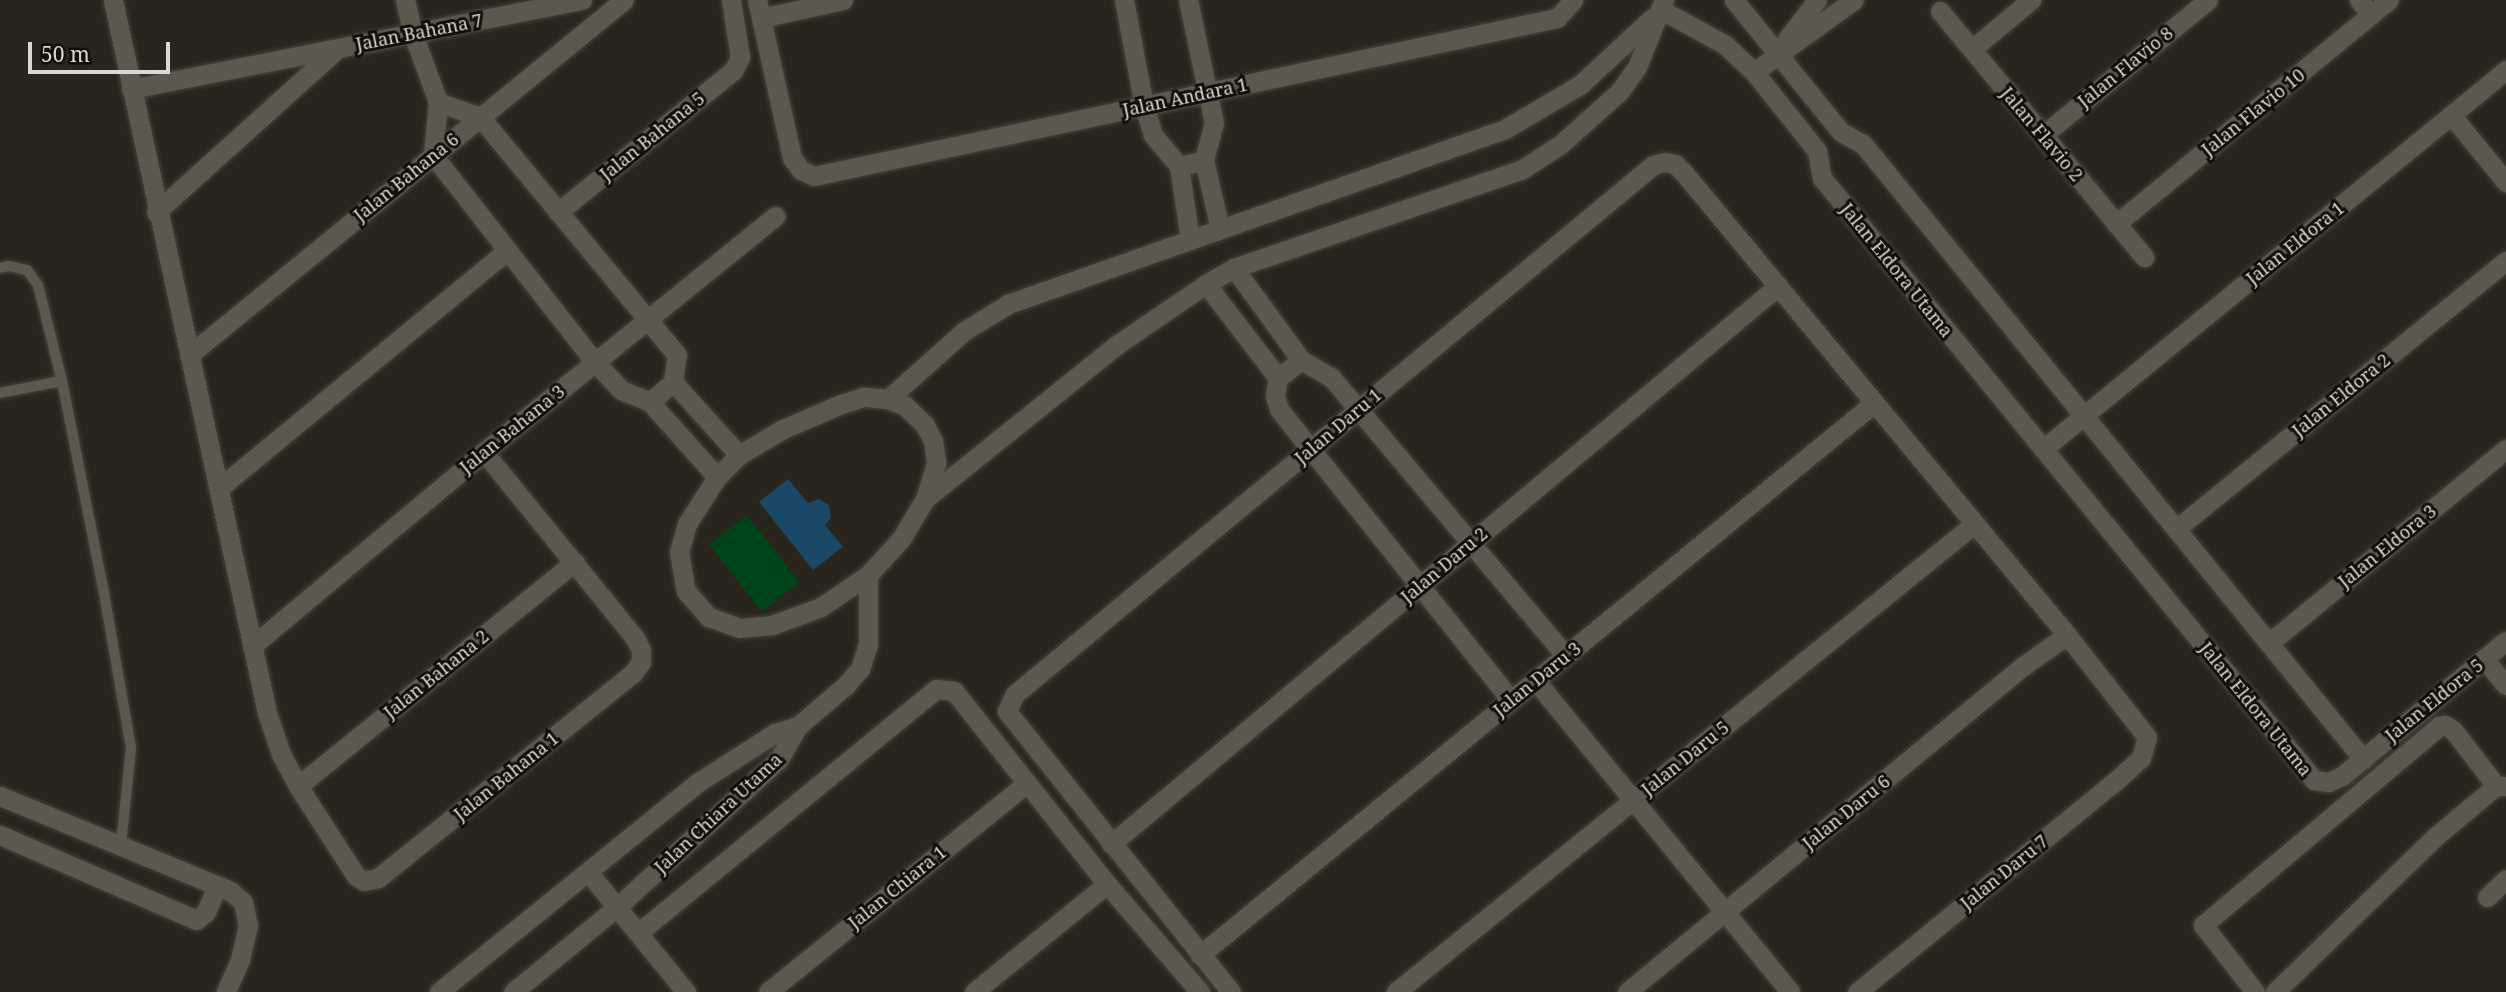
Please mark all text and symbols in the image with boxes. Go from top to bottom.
street label: Jalan Bahana 7 [354,9,484,55]
street label: Jalan Flavio 8 [2073,22,2177,112]
scale bar [32,28,173,72]
text: 50 m [41,40,90,68]
street label: Jalan Flavio 10 [2197,64,2309,160]
street label: Jalan Andara 1 [1121,73,1249,121]
street label: Jalan Flavio 2 [1996,83,2088,185]
street label: Jalan Bahana 5 [595,87,709,185]
street label: Jalan Bahana 6 [349,128,463,226]
street label: Jalan Eldora 1 [2242,197,2348,289]
street label: Jalan Eldora Utama [1836,199,1958,341]
street label: Jalan Eldora 2 [2288,349,2394,441]
street label: Jalan Bahana 3 [455,380,569,478]
street label: Jalan Daru 1 [1290,384,1386,468]
street label: Jalan Eldora 3 [2334,500,2440,592]
street label: Jalan Daru 2 [1396,523,1492,607]
street label: Jalan Bahana 2 [379,625,493,723]
street label: Jalan Daru 3 [1489,637,1585,721]
street label: Jalan Eldora Utama [2195,638,2317,780]
street label: Jalan Eldora 5 [2381,654,2487,746]
street label: Jalan Daru 5 [1637,716,1733,800]
street label: Jalan Bahana 1 [449,727,563,825]
street label: Jalan Chiara Utama [650,748,786,878]
street label: Jalan Daru 6 [1798,770,1894,854]
street label: Jalan Daru 7 [1956,830,2052,914]
street label: Jalan Chiara 1 [844,841,950,933]

